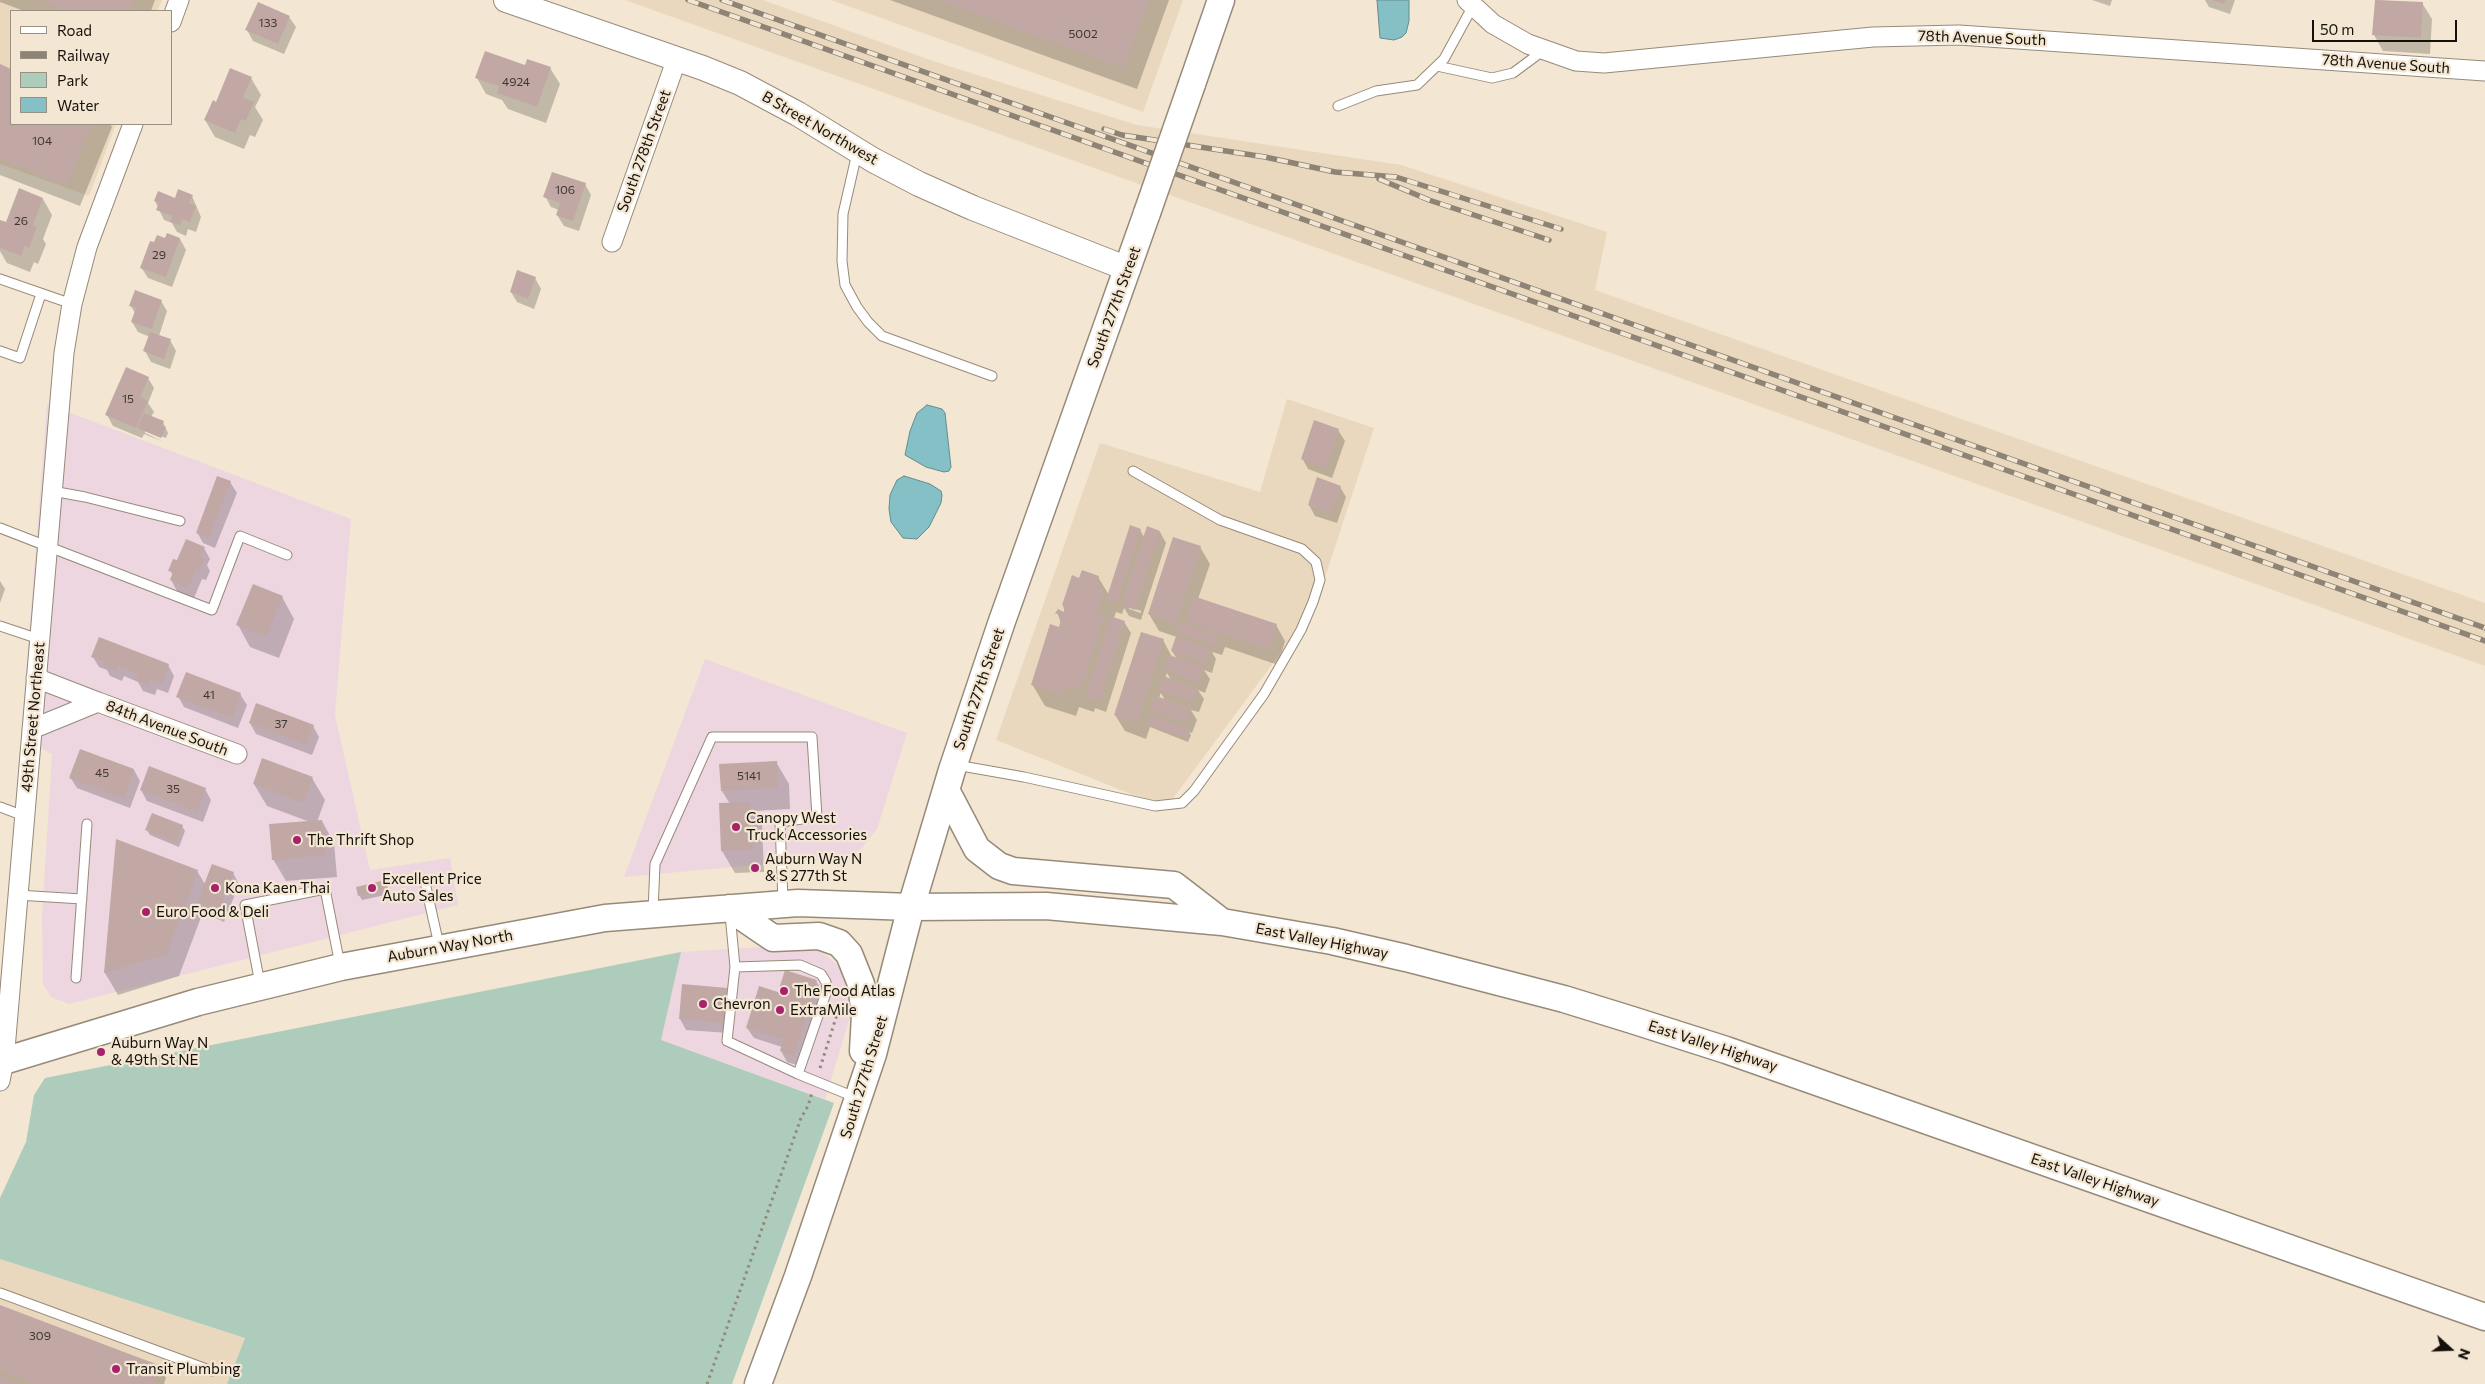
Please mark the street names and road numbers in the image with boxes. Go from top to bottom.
street label: 78th Avenue South [1918,27,2046,49]
street label: 78th Avenue South [2321,51,2451,77]
street label: South 278th Street [613,87,675,215]
street label: B Street Northwest [759,87,881,169]
street label: South 277th Street [1084,244,1144,370]
street label: South 277th Street [950,626,1008,752]
street label: 49th Street Northeast [17,641,49,793]
street label: 84th Avenue South [103,696,231,760]
street label: East Valley Highway [1254,919,1390,963]
street label: Auburn Way North [386,926,514,966]
street label: South 277th Street [837,1013,891,1141]
street label: East Valley Highway [1646,1017,1780,1075]
street label: East Valley Highway [2028,1150,2162,1210]

